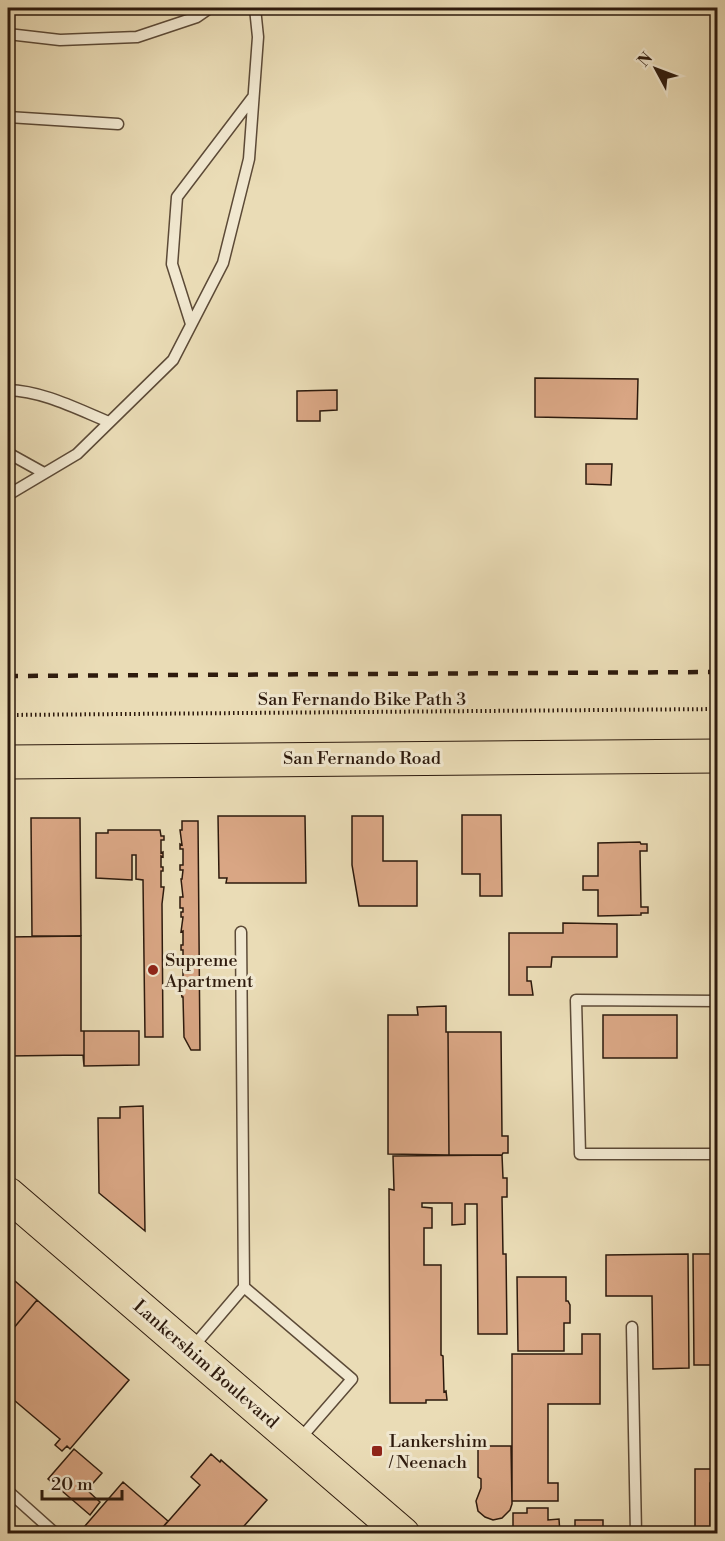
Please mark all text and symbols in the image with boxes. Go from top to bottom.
north arrow [626,39,686,99]
text: N [634,48,657,71]
street label: San Fernando Bike Path 3 [258,688,466,711]
street label: San Fernando Road [283,747,442,770]
place label: Supreme Apartment [164,949,254,993]
marker: Supreme Apartment [146,963,160,977]
street label: Lankershim Boulevard [128,1295,284,1434]
place label: Lankershim / Neenach [388,1430,487,1474]
marker: Lankershim / Neenach [370,1444,384,1458]
scale bar [42,1463,122,1501]
text: 20 m [51,1473,93,1496]

